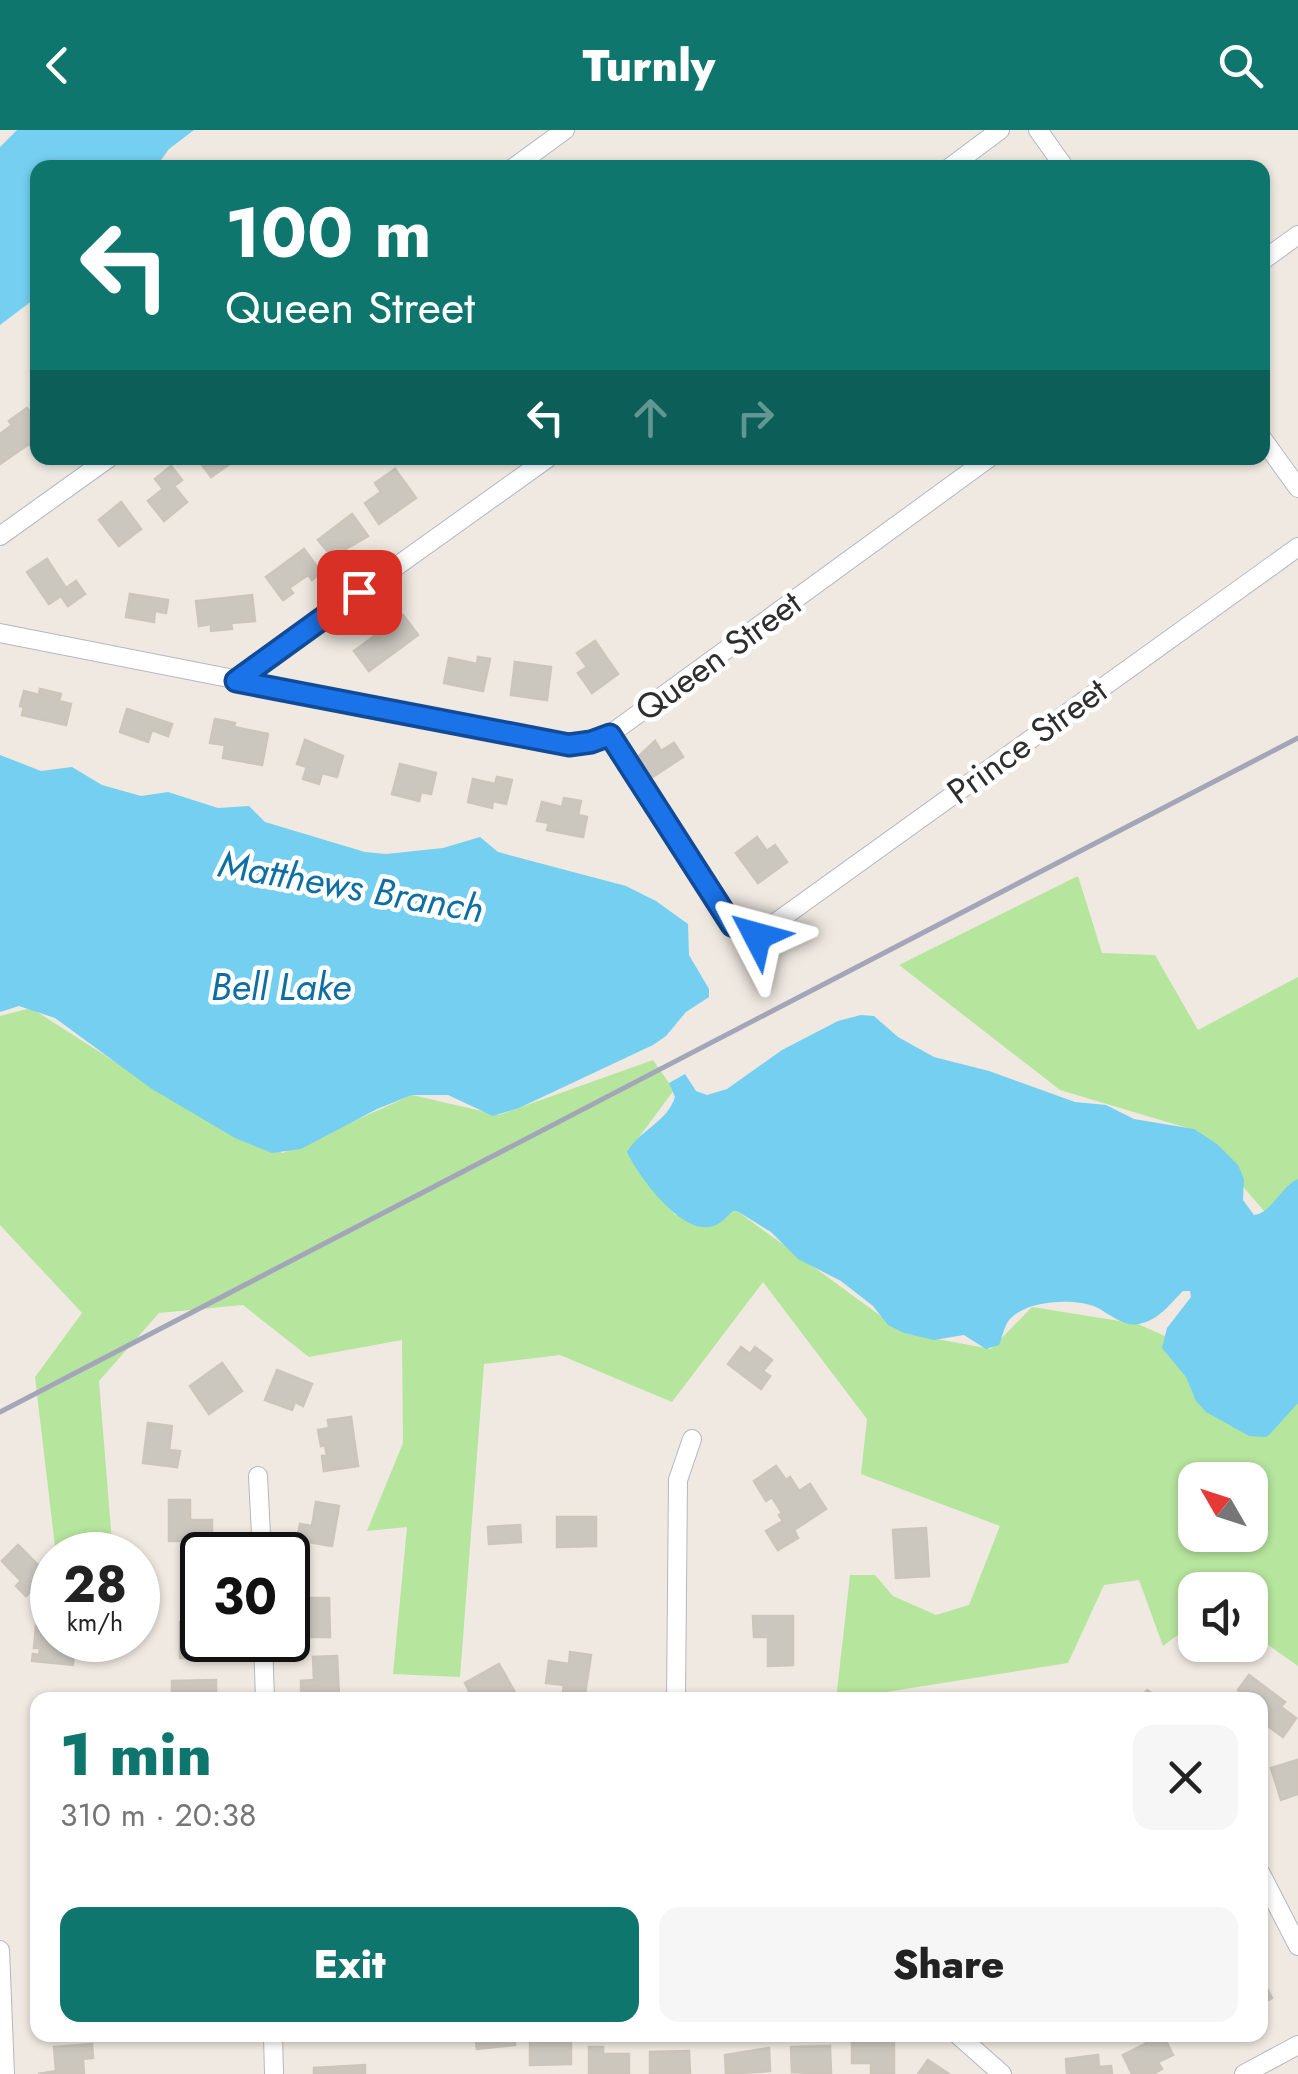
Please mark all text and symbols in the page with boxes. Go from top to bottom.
text: Turnly [583,33,715,98]
icon: back [30,38,85,93]
icon: search [1213,38,1268,93]
text: 100 m [225,182,432,283]
icon: left [60,200,190,330]
text: Queen Street [225,275,475,340]
icon: left [518,390,573,445]
icon: ahead [623,390,678,445]
icon: right [728,390,783,445]
pin [317,550,402,635]
icon: arrive [332,565,387,620]
street label: Queen Street [625,578,812,733]
street label: Prince Street [937,666,1118,816]
water label: Matthews Branch [214,836,488,936]
position arrow [705,884,809,988]
water label: Bell Lake [211,959,351,1014]
north arrow [1178,1462,1268,1552]
map controls [1178,1462,1268,1662]
speed limit sign: 30 [180,1532,310,1662]
text: 28 [63,1548,127,1621]
button: sound [1178,1572,1268,1662]
text: km/h [67,1604,123,1640]
text: 1 min [60,1711,212,1798]
button: close [1133,1725,1238,1830]
text: 310 m · 20:38 [60,1792,256,1838]
button: Exit [60,1907,639,2022]
button: Share [659,1907,1238,2022]

